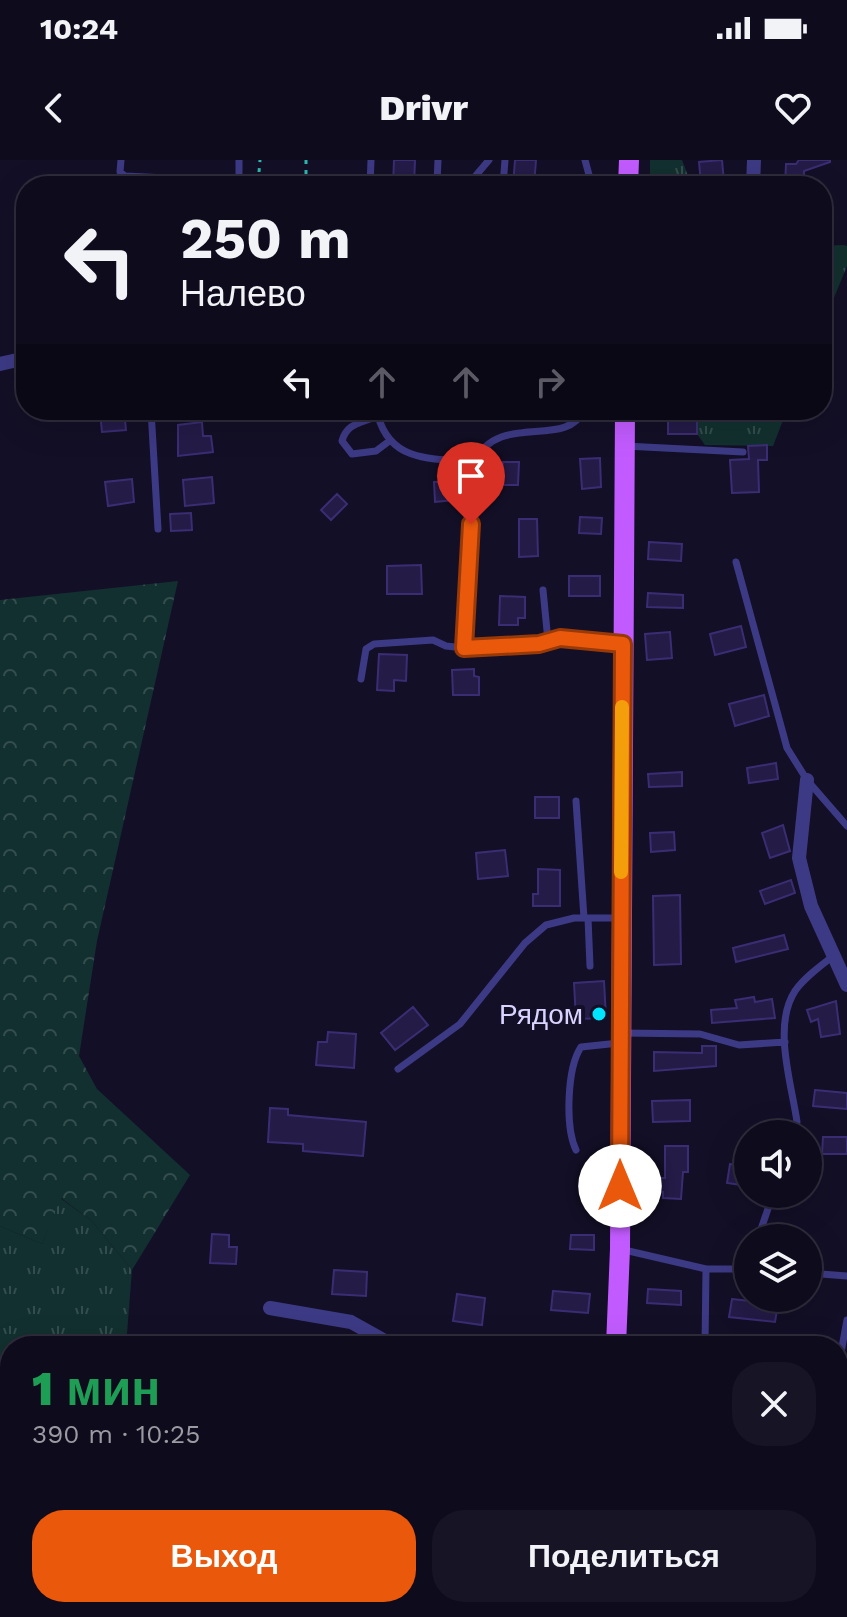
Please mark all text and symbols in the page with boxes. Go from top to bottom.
text: 10:24 [40,11,118,46]
icon: back [32,86,76,130]
icon: heart [771,86,815,130]
text: Drivr [379,87,468,129]
text: 250 m [180,206,351,272]
icon: left [48,208,152,312]
text: Налево [180,273,306,315]
icon: left [276,360,320,404]
icon: ahead [360,360,404,404]
icon: ahead [444,360,488,404]
icon: right [528,360,572,404]
pin [437,442,505,524]
icon: arrive [449,454,493,498]
place label: Рядом [499,998,583,1031]
marker: Рядом [590,1005,608,1023]
map controls [734,1120,822,1312]
button: sound [734,1120,822,1208]
position arrow [578,1144,662,1228]
button: layers [734,1224,822,1312]
text: 1 мин [32,1360,160,1417]
button: close [732,1362,816,1446]
text: 390 m · 10:25 [32,1419,200,1449]
button: Выход [32,1510,416,1602]
button: Поделиться [432,1510,816,1602]

